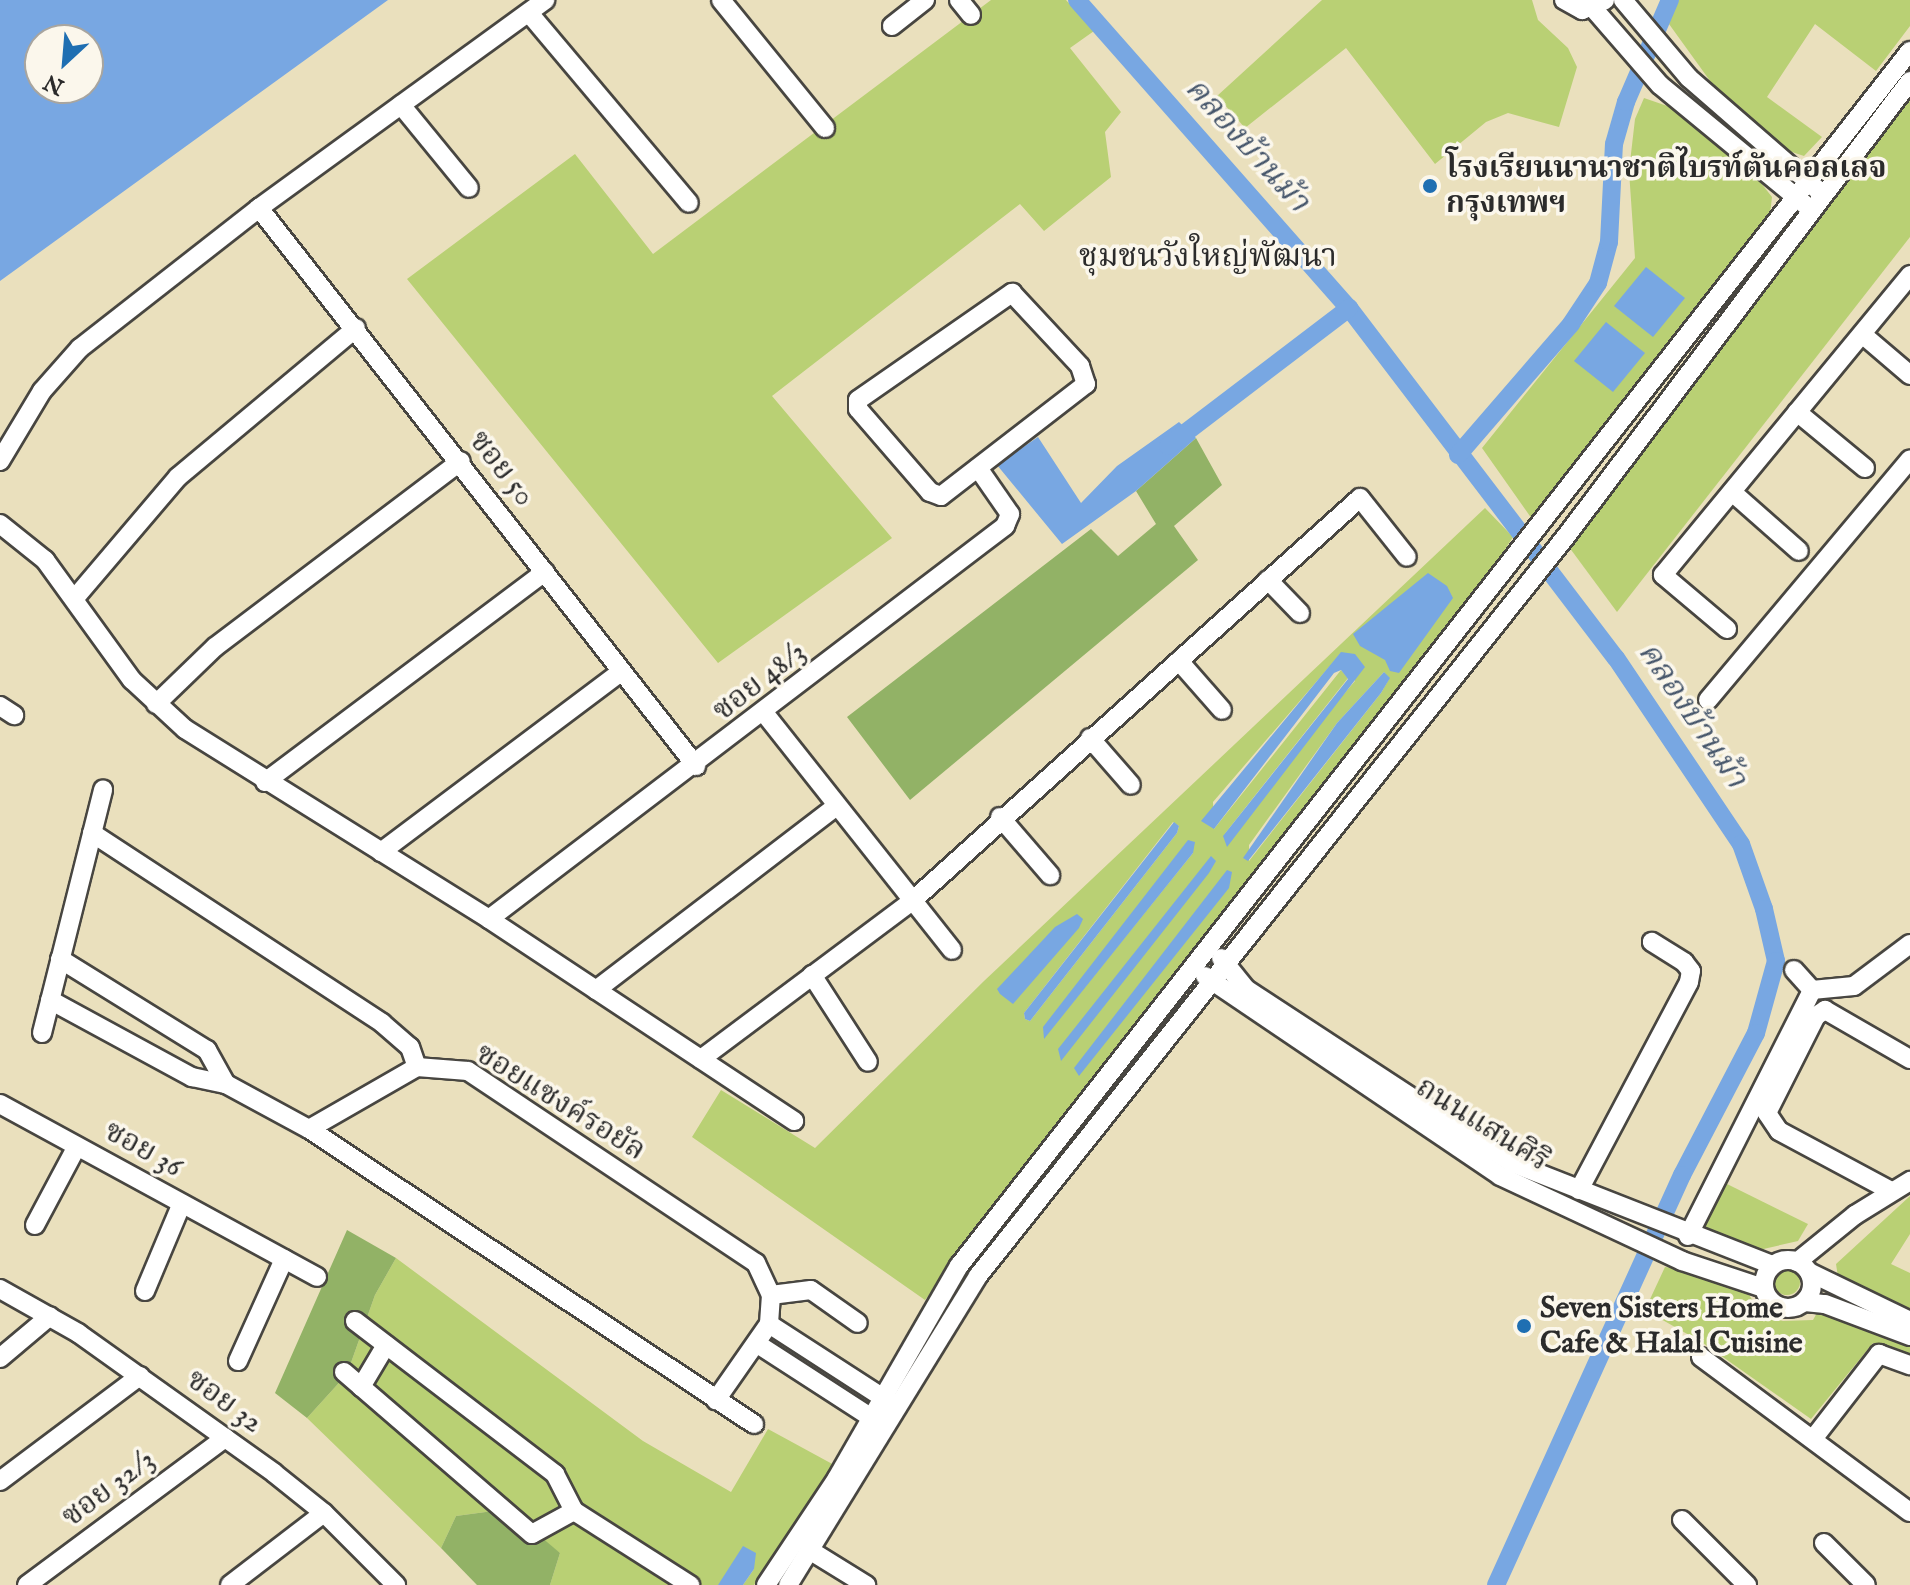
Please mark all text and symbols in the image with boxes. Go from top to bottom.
north arrow [24,24,104,104]
text: N [40,67,69,101]
water label: คลองบ้านม้า [1176,71,1316,221]
place label: โรงเรียนนานาชาติไบรท์ตันคอลเลจ กรุงเทพฯ [1446,151,1886,222]
marker: โรงเรียนนานาชาติไบรท์ตันคอลเลจ กรุงเทพฯ [1421,177,1439,195]
district label: ชุมชนวังใหญ่พัฒนา [1079,239,1337,277]
street label: ซอย 50 [460,424,542,514]
street label: ซอย 48/3 [706,635,814,729]
water label: คลองบ้านม้า [1628,636,1754,796]
street label: ซอยแซงค์รอยัล [468,1036,652,1170]
street label: ถนนแสนศิริ [1409,1070,1555,1180]
street label: ซอย 36 [98,1114,188,1186]
place label: Seven Sisters Home Cafe & Halal Cuisine [1540,1291,1803,1362]
marker: Seven Sisters Home Cafe & Halal Cuisine [1515,1317,1533,1335]
street label: ซอย 32 [179,1362,269,1442]
street label: ซอย 32/3 [56,1442,162,1536]

